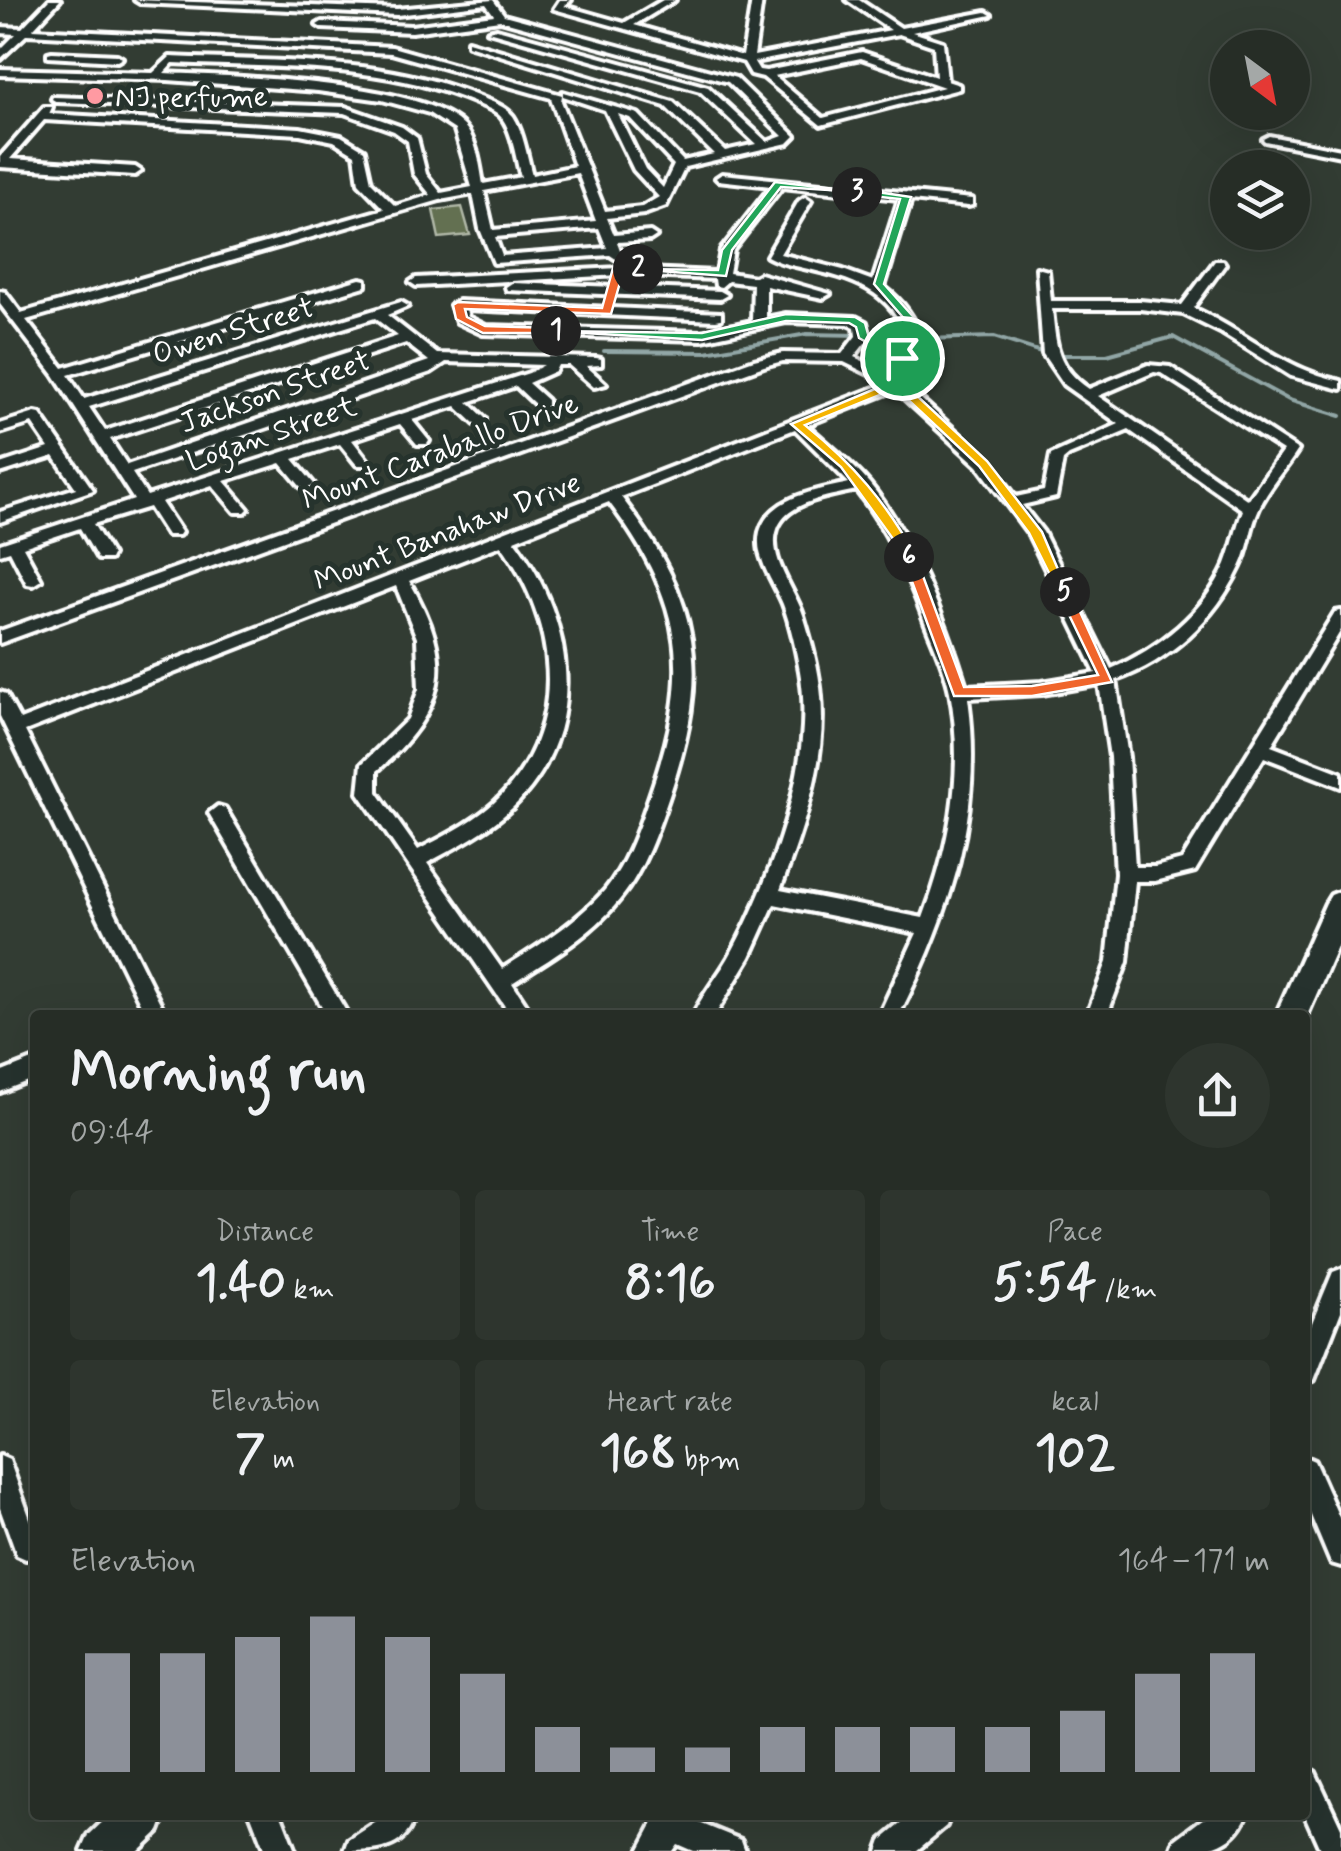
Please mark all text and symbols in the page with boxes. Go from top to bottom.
north arrow [1210,30,1310,130]
map controls [1210,30,1310,250]
place label: NJ perfume [115,78,268,117]
marker: NJ perfume [84,85,106,107]
button: layers [1210,150,1310,250]
pin: 3 [832,167,882,217]
text: 3 [851,173,863,210]
pin: 2 [613,244,663,294]
text: 2 [631,250,645,287]
street label: Owen Street [148,288,319,374]
pin: 1 [531,306,581,356]
text: 1 [550,312,562,349]
pin [860,316,945,401]
icon: arrive [875,331,930,386]
street label: Jackson Street [175,342,376,443]
street label: Mount Caraballo Drive [297,384,584,521]
street label: Logan Street [181,387,363,485]
street label: Mount Banahaw Drive [309,464,586,601]
pin: 6 [884,532,934,582]
text: 6 [902,538,916,575]
pin: 5 [1040,567,1090,617]
text: 5 [1057,573,1073,610]
text: Morning run [70,1038,367,1110]
button: share [1165,1043,1270,1148]
text: 09:44 [70,1112,154,1154]
text: Distance [216,1214,314,1251]
text: Time [641,1214,699,1251]
text: Pace [1047,1214,1103,1251]
text: 1.40 [196,1251,286,1317]
text: 8:16 [624,1251,716,1317]
text: 5:54 [993,1251,1097,1317]
text: km [286,1272,334,1309]
text: /km [1097,1272,1157,1309]
text: Elevation [210,1384,320,1421]
text: Heart rate [607,1384,733,1421]
text: kcal [1051,1384,1099,1421]
text: 7 [235,1421,265,1487]
text: 168 [600,1421,677,1487]
text: 102 [1035,1421,1115,1487]
text: m [265,1442,295,1479]
text: bpm [677,1442,740,1479]
text: Elevation [70,1540,196,1582]
text: 164–171 m [1118,1540,1270,1582]

